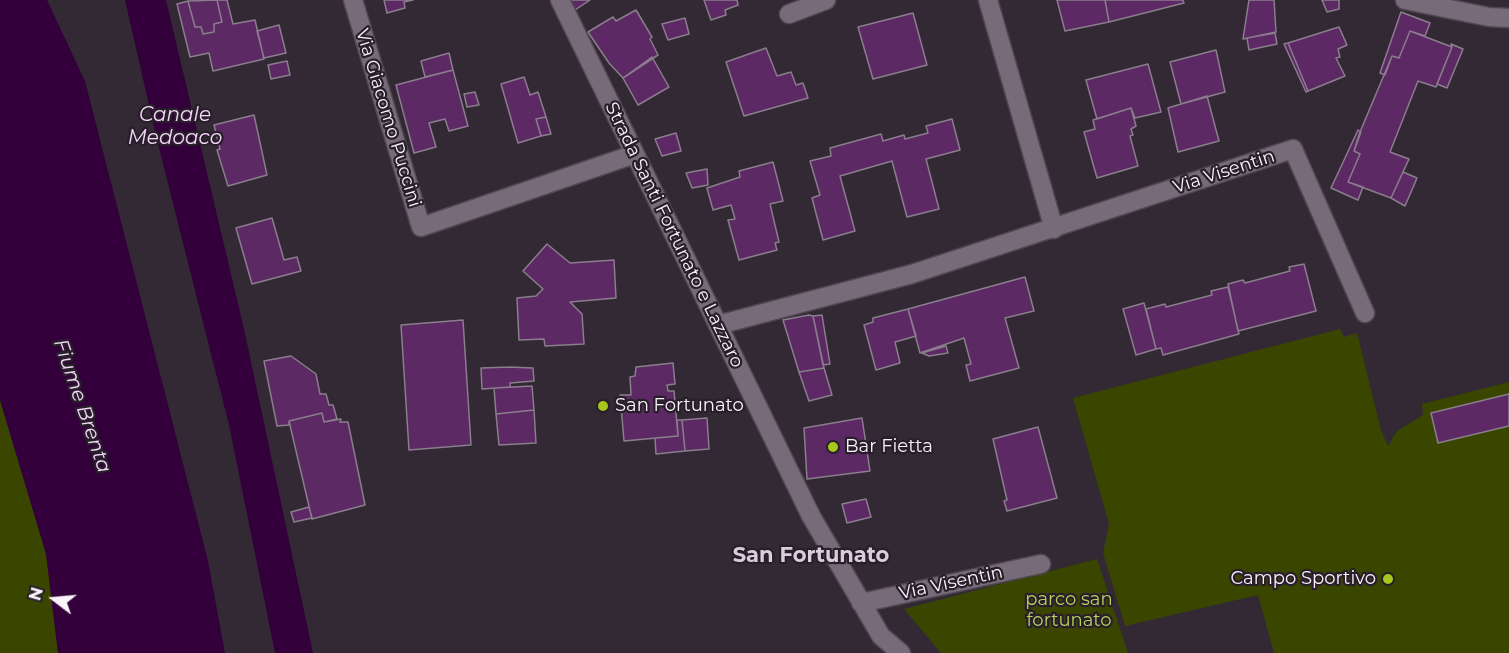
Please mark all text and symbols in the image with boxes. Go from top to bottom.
street label: Via Giacomo Puccini [351,26,425,210]
street label: Strada Santi Fortunato e Lazzaro [600,99,748,371]
water label: Canale Medoaco [128,103,222,150]
street label: Via Visentin [1170,145,1278,199]
water label: Fiume Brenta [48,336,116,476]
place label: San Fortunato [615,395,744,417]
marker: San Fortunato [596,399,610,413]
place label: Bar Fietta [845,436,933,458]
marker: Bar Fietta [826,440,840,454]
district label: San Fortunato [733,543,889,569]
street label: Via Visentin [897,561,1005,605]
place label: Campo Sportivo [1230,568,1376,590]
north arrow [24,569,84,629]
marker: Campo Sportivo [1381,572,1395,586]
text: N [25,585,47,603]
park label: parco san fortunato [1025,589,1113,632]

